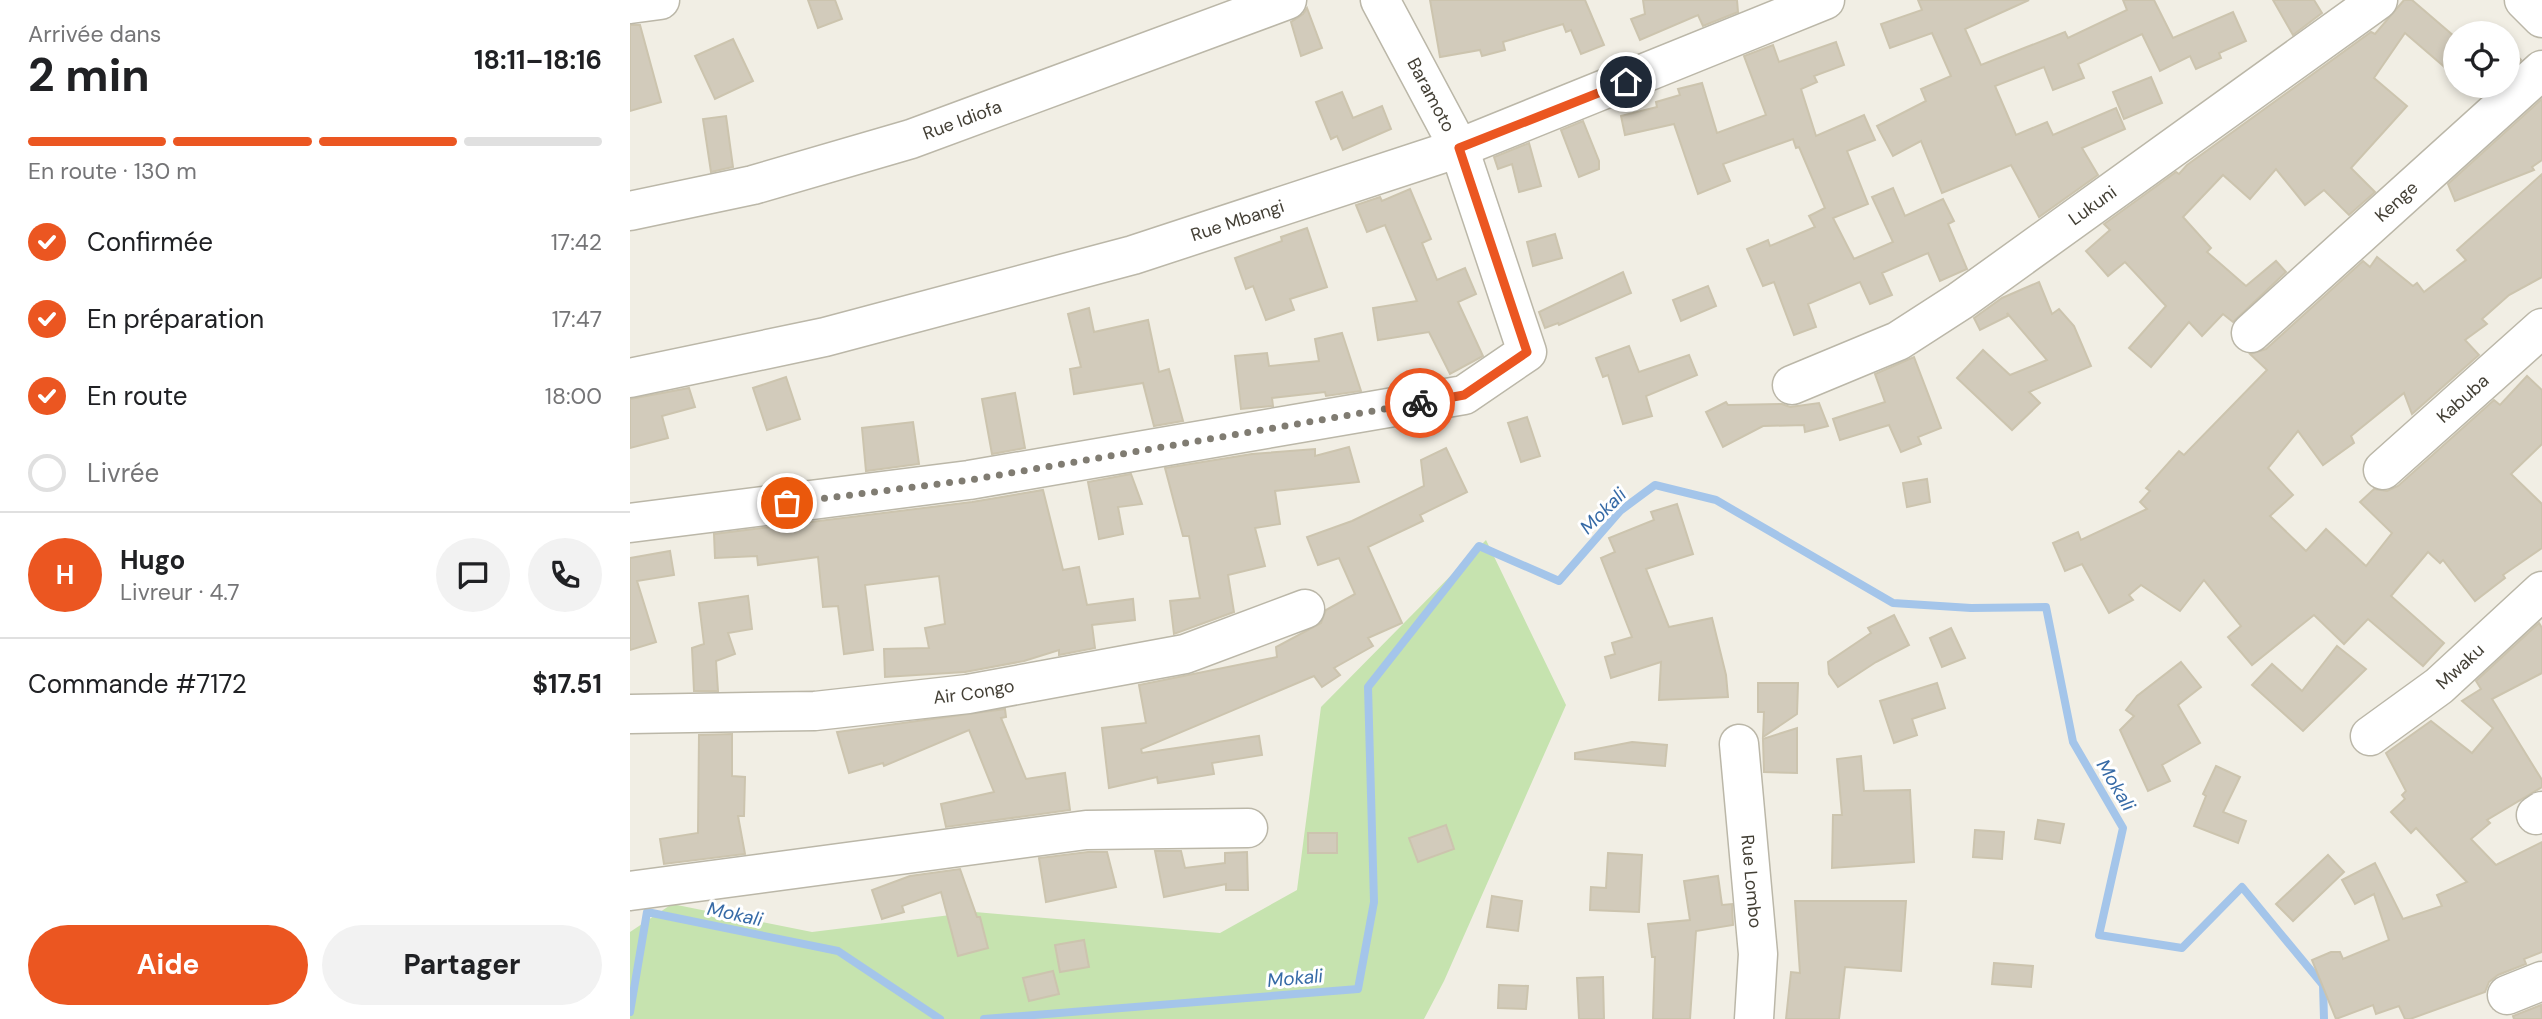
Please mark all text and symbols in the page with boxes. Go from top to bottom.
text: Arrivée dans [28,19,161,49]
map controls [2443,21,2520,98]
button: locate [2443,21,2520,98]
text: 18:11–18:16 [474,43,602,77]
text: 2 min [28,45,150,105]
pin [1596,52,1656,112]
street label: Baramoto [1401,54,1461,136]
icon: home [1607,63,1645,101]
street label: Rue Idiofa [920,95,1005,146]
text: En route · 130 m [28,156,197,186]
street label: Kenge [2370,176,2423,227]
street label: Lukuni [2064,180,2122,231]
street label: Rue Mbangi [1188,194,1287,247]
icon: check [28,223,66,261]
text: Confirmée [87,225,213,259]
text: 17:42 [551,227,602,257]
icon: check [28,300,66,338]
text: En préparation [87,302,264,336]
text: 17:47 [552,304,602,334]
courier [1385,368,1455,438]
street label: Kabuba [2431,369,2494,429]
icon: check [28,377,66,415]
text: En route [87,379,188,413]
text: 18:00 [545,381,602,411]
icon: bike [1401,384,1439,422]
text: Livrée [87,456,159,490]
pin [757,473,817,533]
water label: Mokali [1574,482,1632,540]
icon: bag [768,484,806,522]
button: chat [436,538,510,612]
button: phone [528,538,602,612]
text: Hugo [120,543,185,577]
text: H [56,558,74,592]
text: Livreur · 4.7 [120,577,240,607]
street label: Mwaku [2431,638,2490,695]
text: Commande #7172 [28,667,247,701]
text: $17.51 [532,667,602,701]
street label: Air Congo [932,674,1016,710]
water label: Mokali [2091,755,2141,816]
street label: Rue Lombo [1735,834,1768,929]
water label: Mokali [705,896,765,932]
button: Aide [28,925,308,1005]
button: Partager [322,925,602,1005]
water label: Mokali [1266,963,1324,993]

